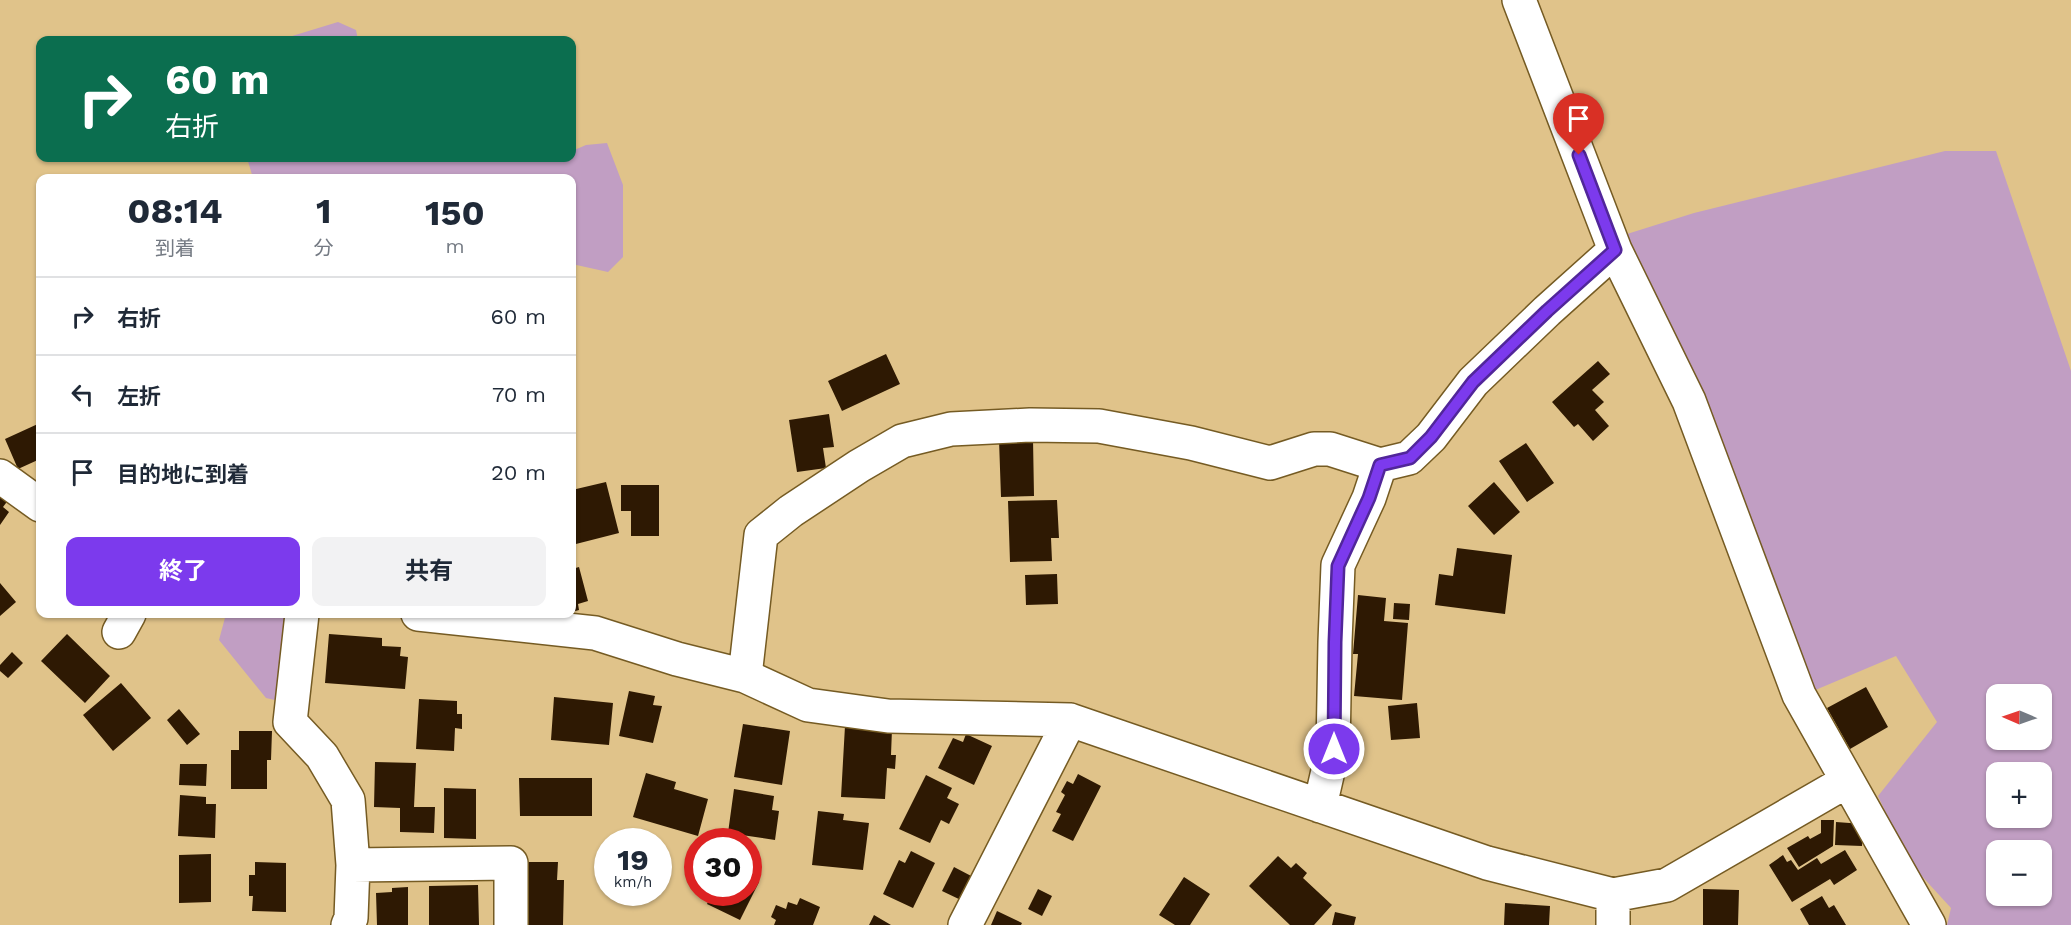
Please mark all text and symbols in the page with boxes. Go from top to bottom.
text: 60 m [165,55,269,104]
icon: right [66,60,144,138]
pin [1553,93,1604,155]
icon: arrive [1562,102,1595,135]
text: 右折 [165,111,219,143]
text: 08:14 [127,190,223,232]
text: 1 [316,190,332,232]
text: 150 [425,192,485,234]
text: m [445,234,464,258]
text: 到着 [155,236,195,260]
text: 分 [314,236,334,260]
icon: right [66,300,99,333]
text: 60 m [490,304,546,329]
text: 右折 [117,306,161,331]
icon: left [66,378,99,411]
text: 70 m [492,382,546,407]
text: 左折 [117,384,161,409]
icon: arrive [66,456,99,489]
text: 20 m [491,460,546,485]
text: 目的地に到着 [117,462,249,487]
button: 終了 [66,537,300,606]
button: 共有 [312,537,546,606]
north arrow [1986,684,2052,750]
map controls [1986,684,2052,906]
position arrow [1302,717,1366,781]
button: + [1986,762,2052,828]
speed limit sign: 30 [684,828,762,906]
button: − [1986,840,2052,906]
text: 19 [617,842,649,877]
text: km/h [614,873,652,891]

